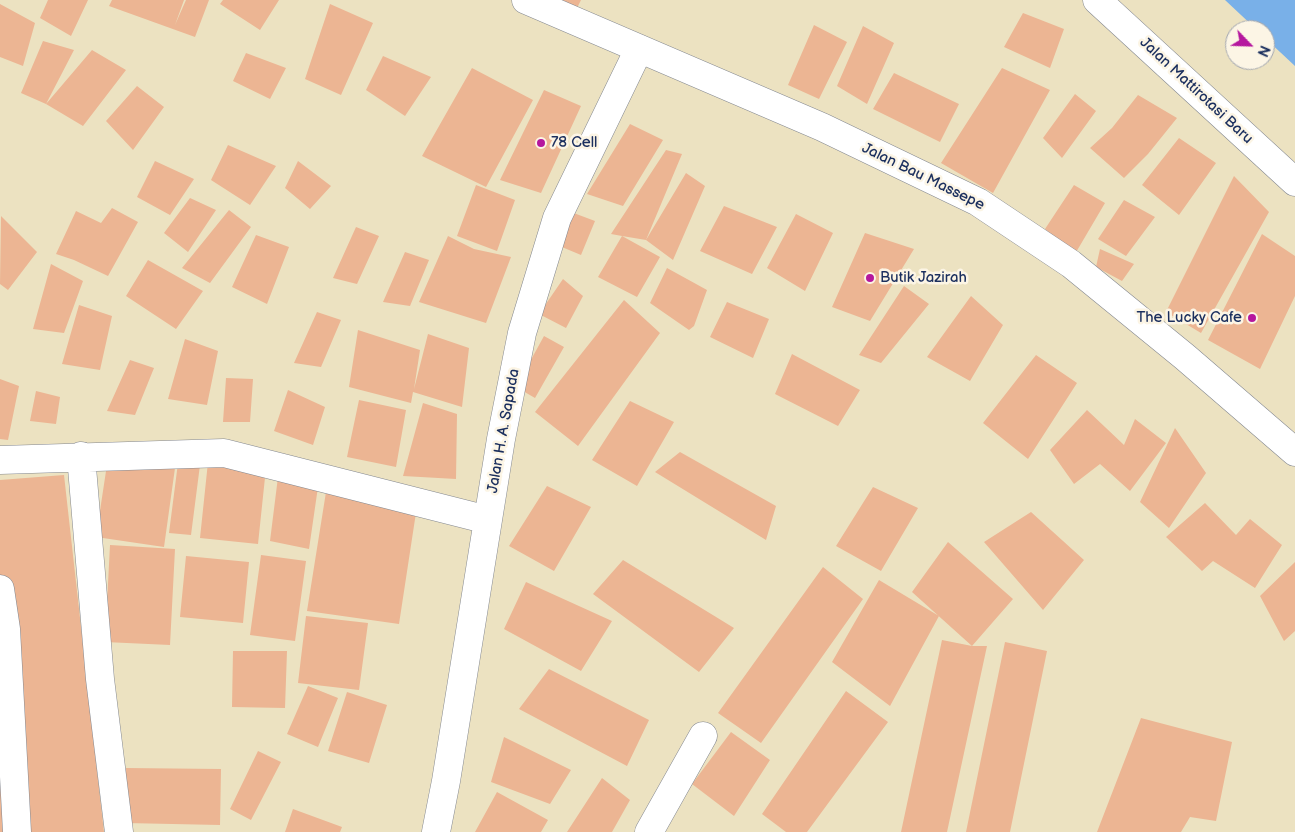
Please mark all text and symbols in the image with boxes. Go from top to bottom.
north arrow [1225,20,1275,70]
street label: Jalan Mattirotasi Baru [1136,34,1256,148]
text: N [1253,43,1273,59]
place label: 78 Cell [551,134,597,152]
marker: 78 Cell [535,137,547,149]
street label: Jalan Bau Massepe [859,139,987,215]
place label: Butik Jazirah [880,269,967,287]
marker: Butik Jazirah [864,272,876,284]
place label: The Lucky Cafe [1137,309,1242,327]
marker: The Lucky Cafe [1246,312,1258,324]
street label: Jalan H. A. Sapada [484,367,524,495]

